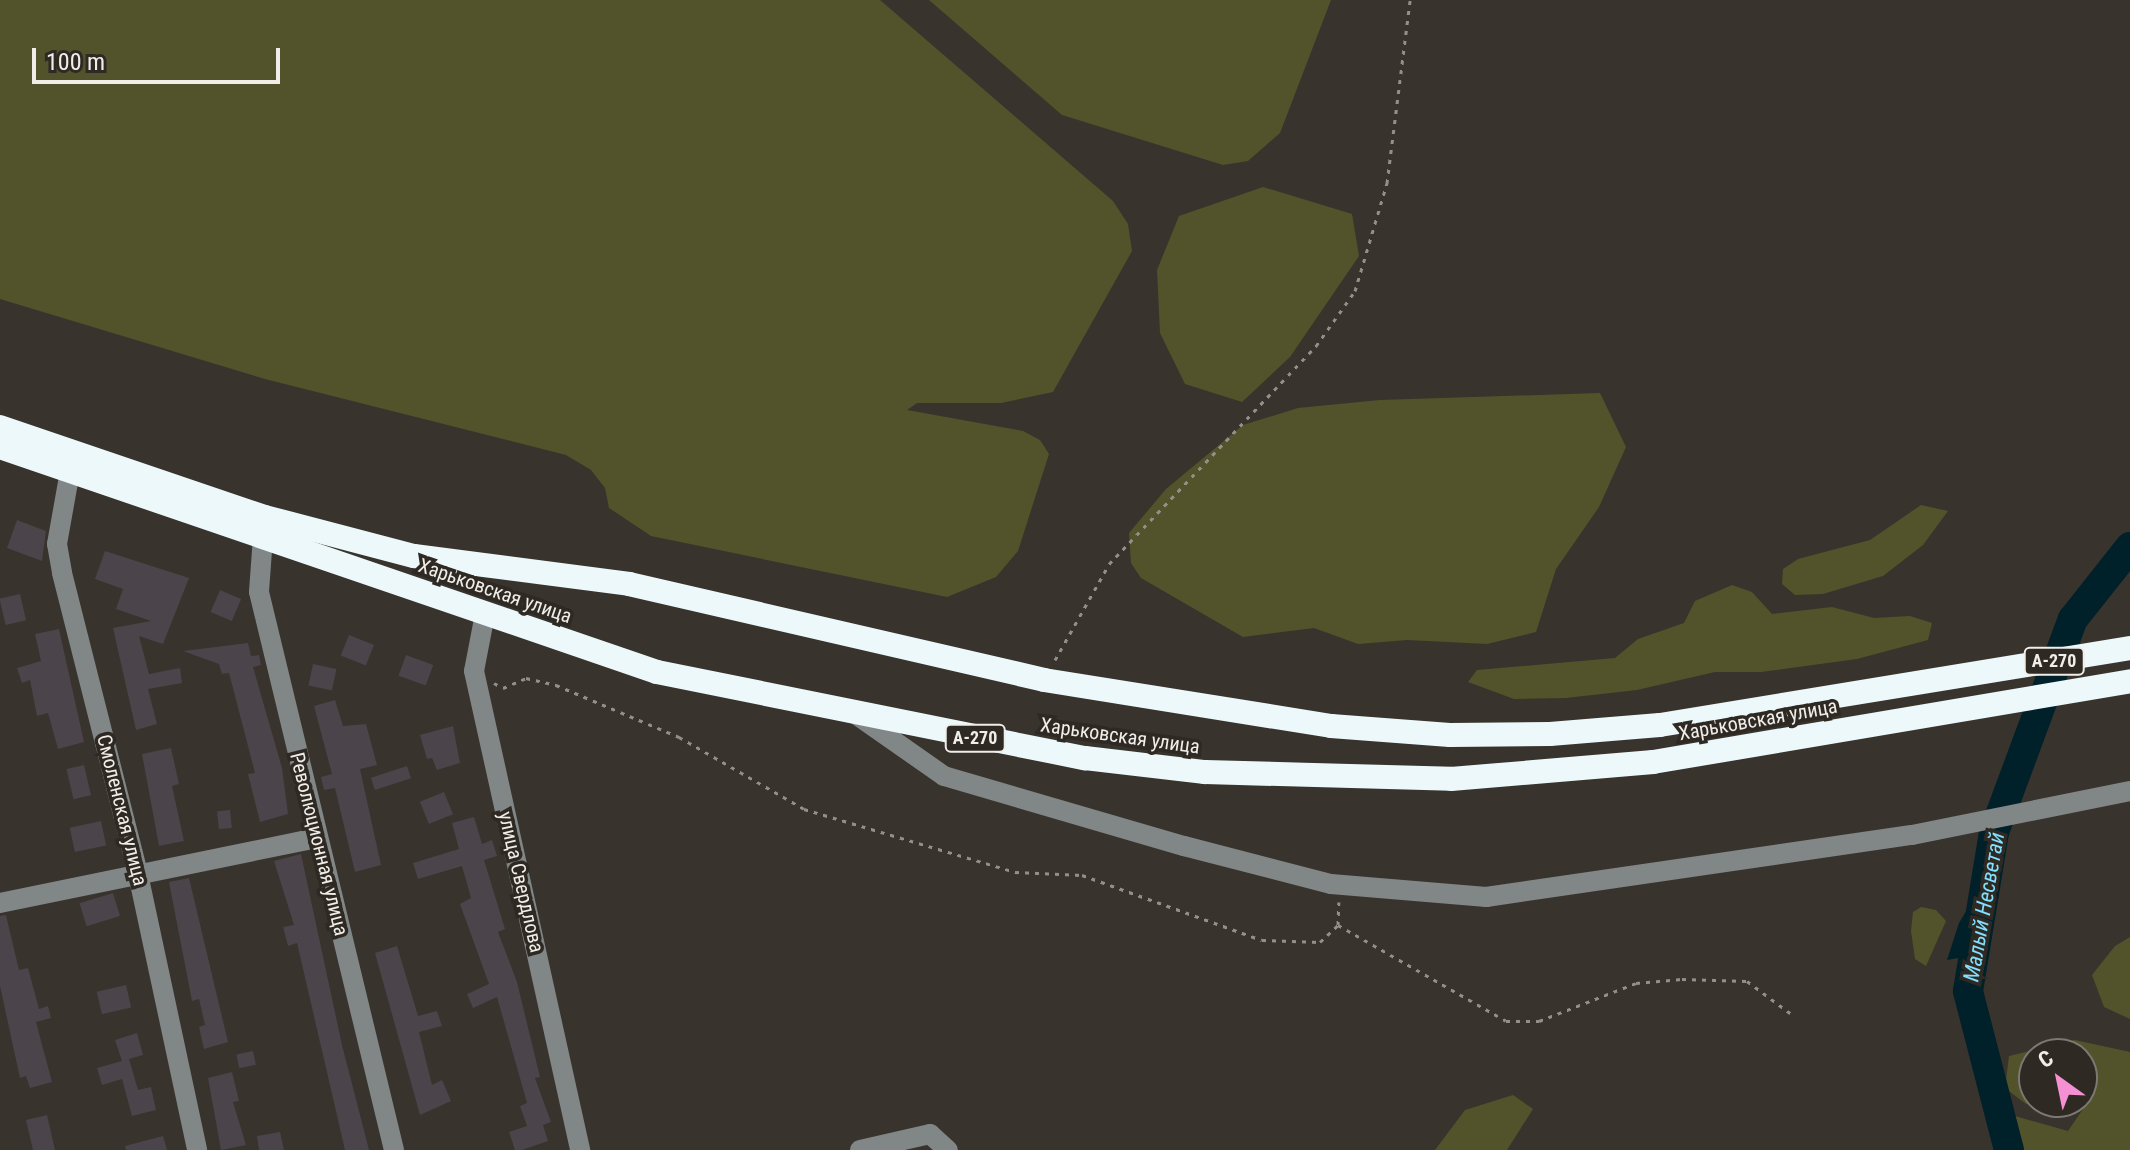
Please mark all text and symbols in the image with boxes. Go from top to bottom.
scale bar [36,32,284,82]
text: 100 m [46,48,105,76]
street label: Харьковская улица [415,554,575,628]
road number: А-270 [2022,647,2086,675]
street label: Харьковская улица [1677,694,1839,746]
street label: Харьковская улица [1039,713,1201,759]
road number: А-270 [943,724,1007,752]
street label: Смоленская улица [92,732,152,888]
street label: Революционная улица [285,750,353,938]
street label: улица Свердлова [493,809,549,955]
water label: Малый Несветай [1958,830,2010,984]
north arrow [2018,1038,2098,1118]
text: С [2034,1045,2058,1073]

